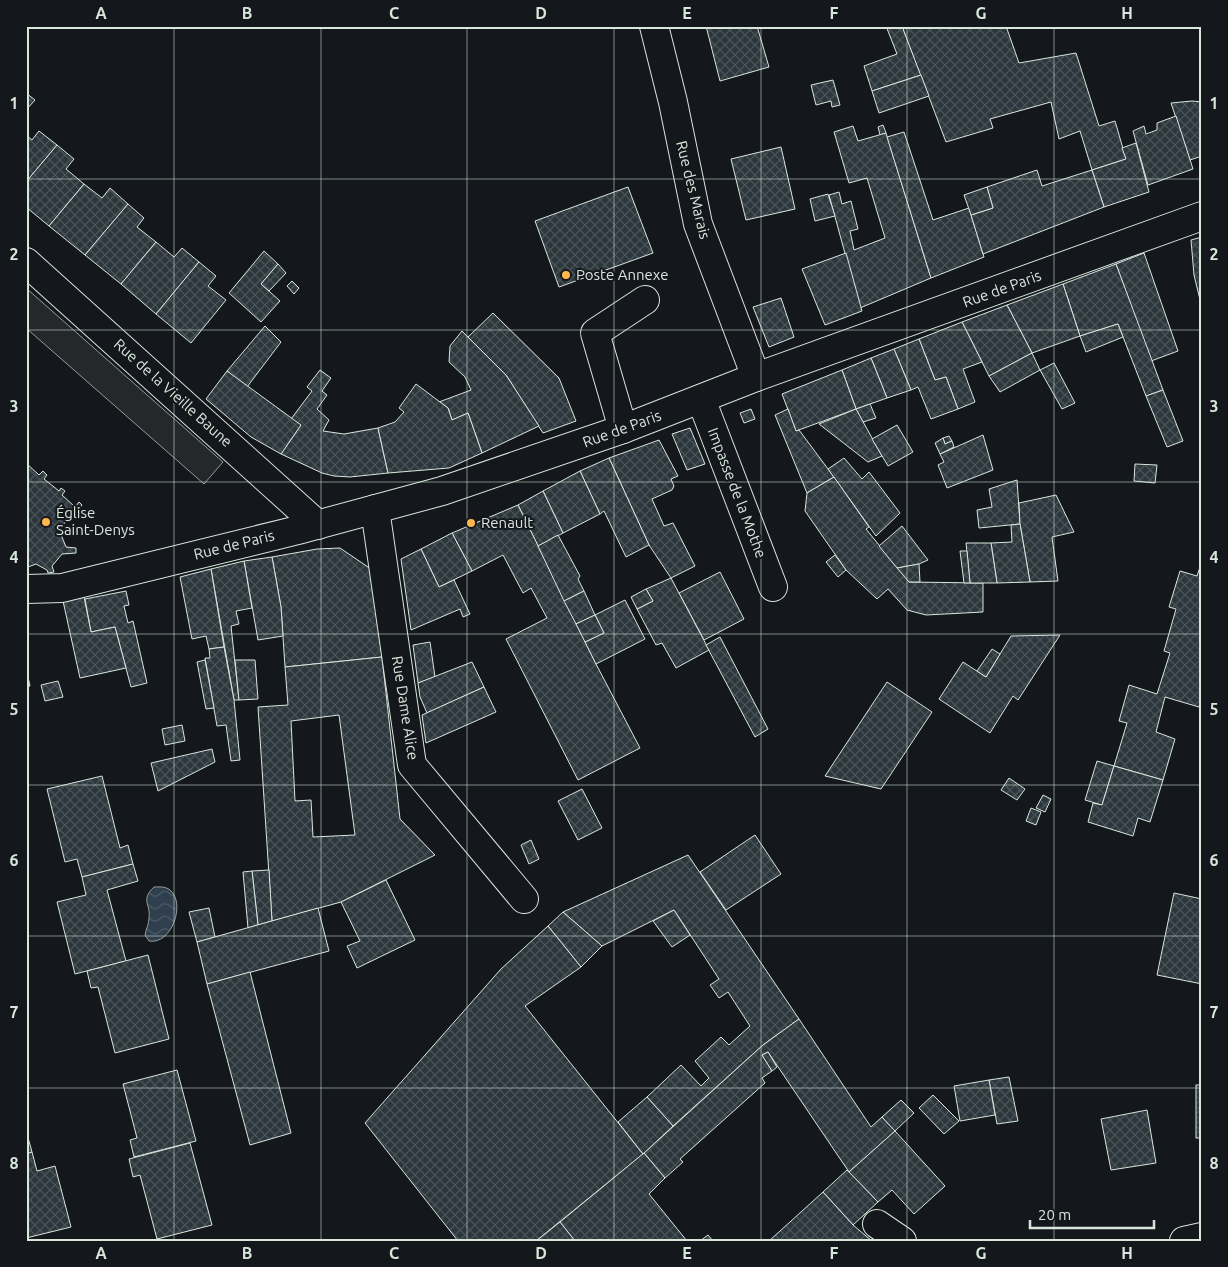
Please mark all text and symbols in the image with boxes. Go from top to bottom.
text: A [95,4,107,22]
text: B [242,4,252,22]
text: C [389,4,399,22]
text: D [535,4,547,22]
text: E [682,4,692,22]
text: F [830,4,839,22]
text: G [975,4,987,22]
text: H [1121,4,1133,22]
text: 1 [9,94,19,112]
text: 1 [1209,94,1219,112]
street label: Rue des Marais [673,139,714,241]
text: 2 [9,245,19,263]
text: 2 [1209,245,1219,263]
place label: Poste Annexe [576,266,669,283]
street label: Rue de Paris [960,266,1044,311]
marker: Poste Annexe [560,269,572,281]
street label: Rue de la Vieille Baune [111,335,236,450]
text: 3 [9,397,19,415]
text: 3 [1209,397,1219,415]
street label: Rue de Paris [580,406,664,451]
street label: Impasse de la Mothe [705,425,770,560]
place label: Église Saint-Denys [56,504,135,538]
place label: Renault [481,514,533,531]
marker: Église Saint-Denys [40,516,52,528]
marker: Renault [465,517,477,529]
street label: Rue de Paris [192,526,276,563]
text: 4 [9,548,19,566]
text: 4 [1209,548,1219,566]
street label: Rue Dame Alice [389,655,422,761]
text: 5 [9,700,19,718]
text: 5 [1209,700,1219,718]
text: 6 [9,851,19,869]
text: 6 [1209,851,1219,869]
text: 7 [9,1003,19,1021]
text: 7 [1209,1003,1219,1021]
text: 8 [9,1154,19,1172]
text: 8 [1209,1154,1219,1172]
scale bar [1030,1197,1154,1229]
text: 20 m [1038,1206,1071,1223]
text: A [95,1244,107,1262]
text: B [242,1244,252,1262]
text: C [389,1244,399,1262]
text: D [535,1244,547,1262]
text: E [682,1244,692,1262]
text: F [830,1244,839,1262]
text: G [975,1244,987,1262]
text: H [1121,1244,1133,1262]

